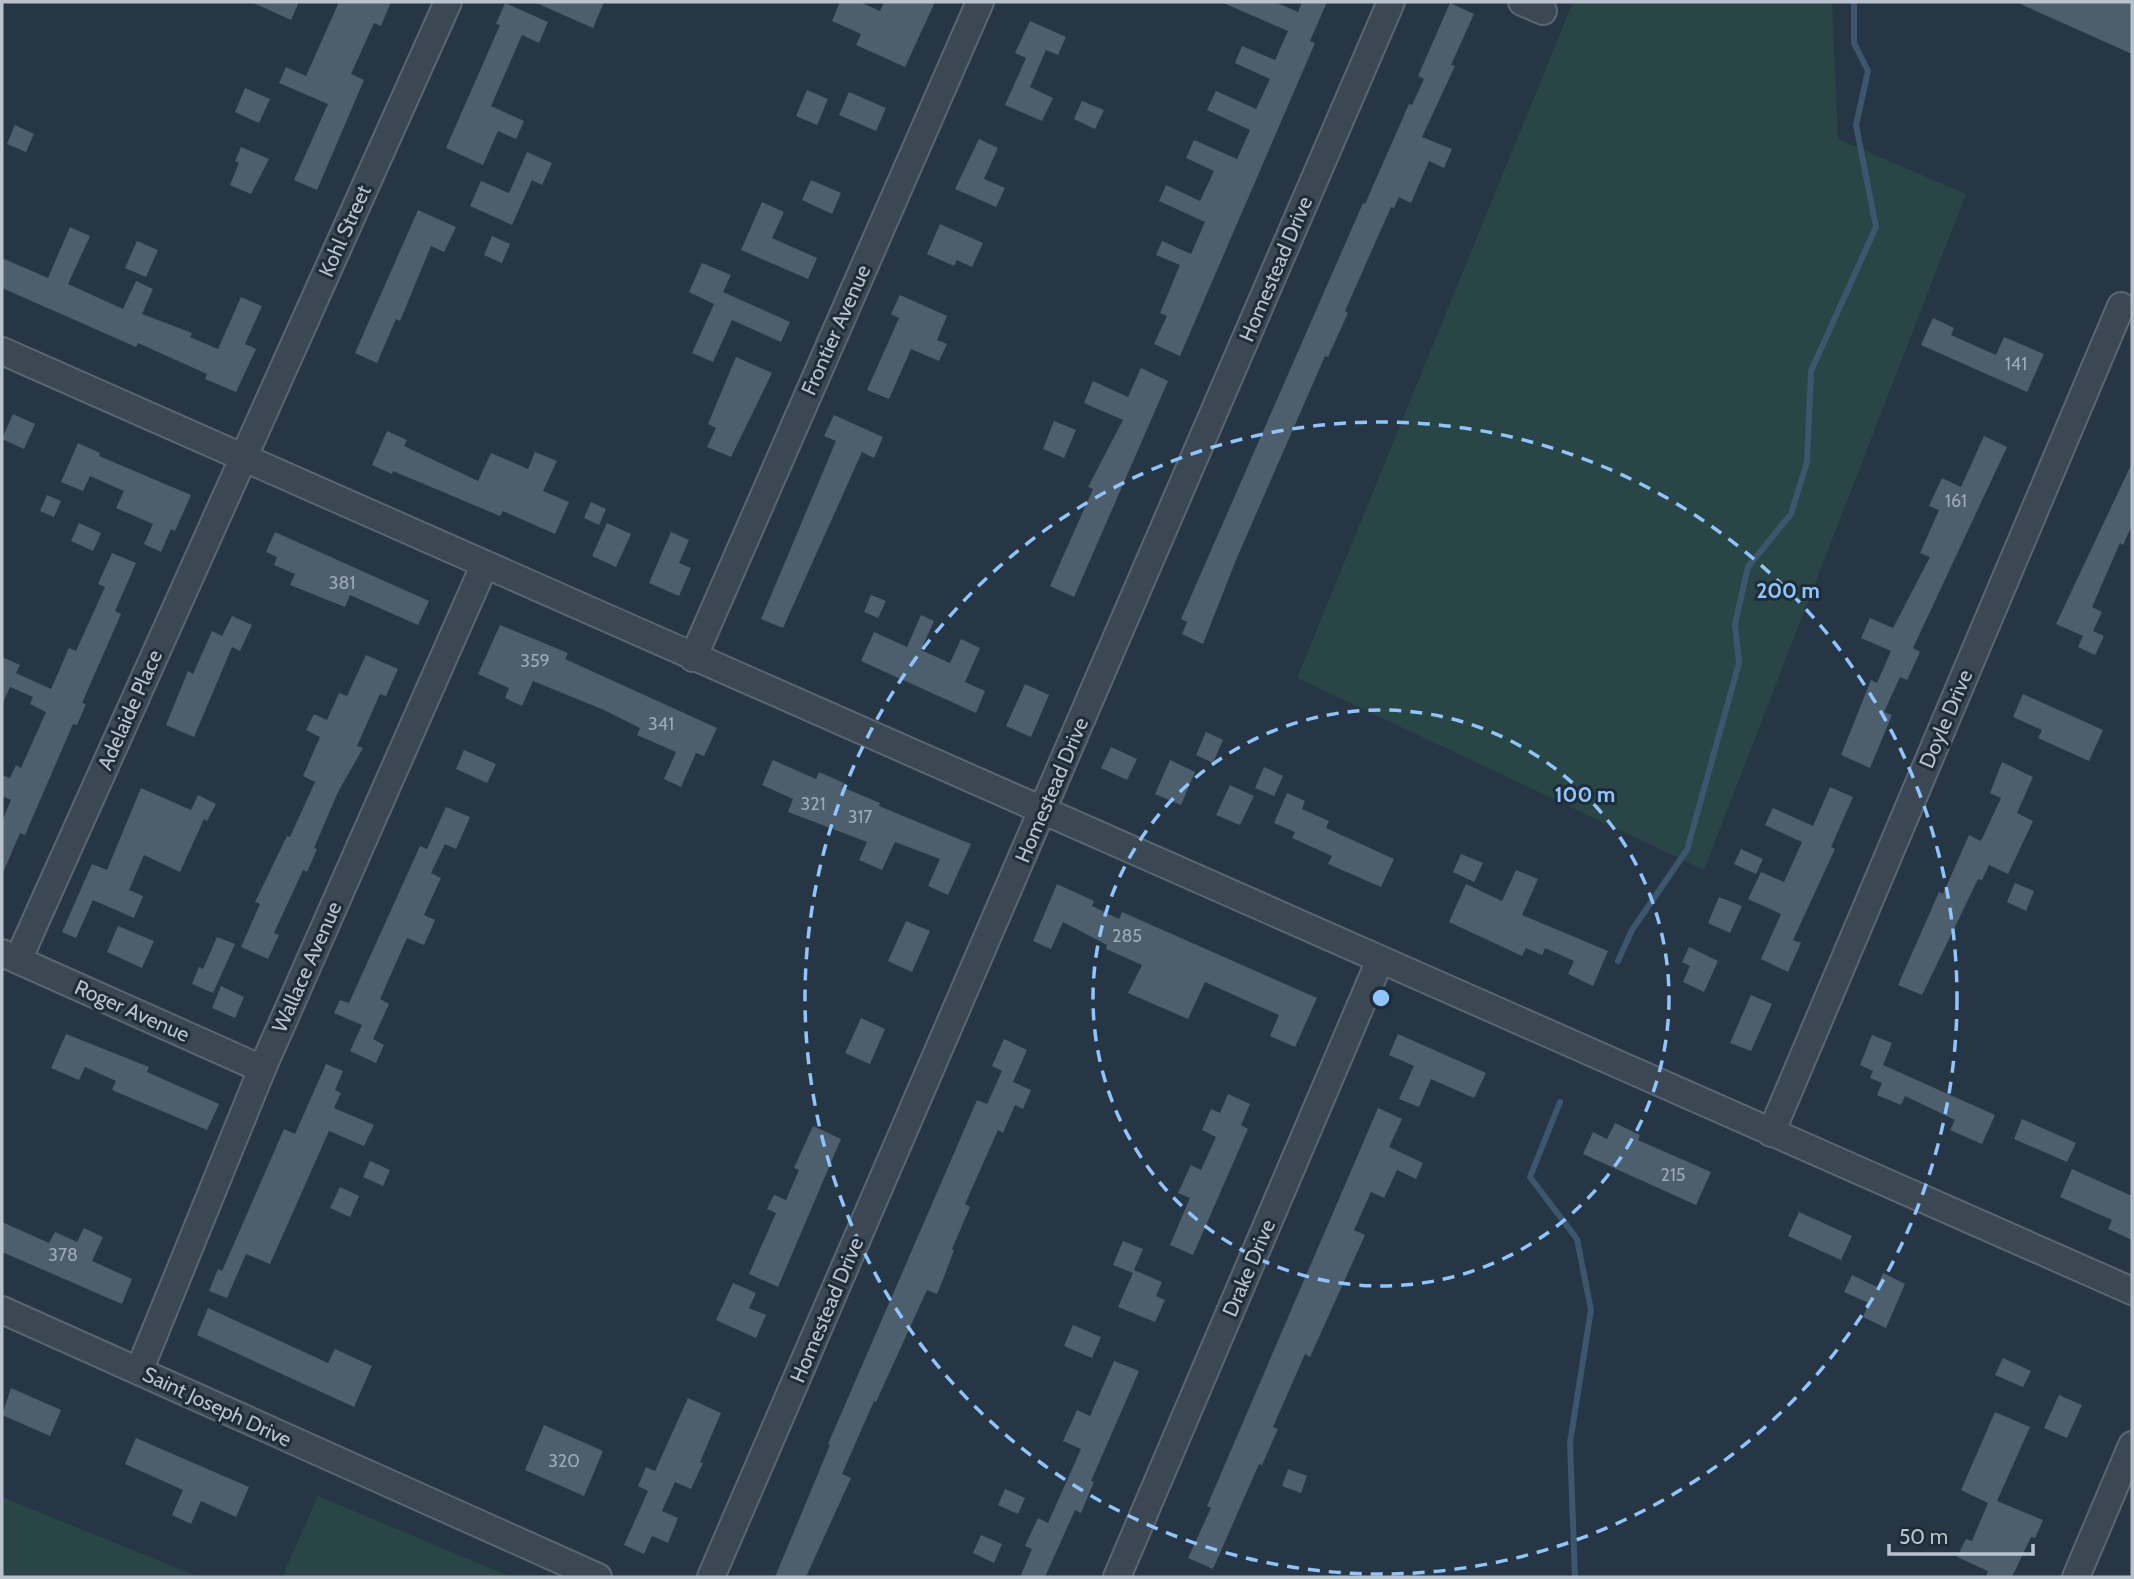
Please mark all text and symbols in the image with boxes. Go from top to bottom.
street label: Kohl Street [313,181,376,281]
street label: Homestead Drive [1234,192,1317,345]
street label: Frontier Avenue [796,261,875,399]
house number: 141 [2005,353,2027,375]
house number: 161 [1945,490,1967,512]
house number: 381 [329,572,355,594]
text: 200 m [1756,578,1820,603]
street label: Adelaide Place [92,646,167,774]
house number: 359 [520,650,550,672]
street label: Doyle Drive [1914,666,1978,772]
house number: 341 [648,713,674,735]
street label: Homestead Drive [1010,713,1093,866]
text: 100 m [1555,782,1615,807]
house number: 321 [800,793,826,815]
house number: 317 [848,806,872,828]
street label: Wallace Avenue [267,897,347,1036]
house number: 285 [1112,925,1142,947]
street label: Roger Avenue [71,974,194,1047]
centre of rings [1369,986,1393,1010]
house number: 215 [1660,1164,1686,1186]
street label: Drake Drive [1217,1215,1280,1320]
street label: Homestead Drive [785,1233,868,1386]
house number: 378 [48,1244,78,1266]
street label: Saint Joseph Drive [139,1361,296,1452]
house number: 320 [548,1450,580,1472]
scale bar [1889,1512,2032,1556]
text: 50 m [1899,1524,1948,1549]

